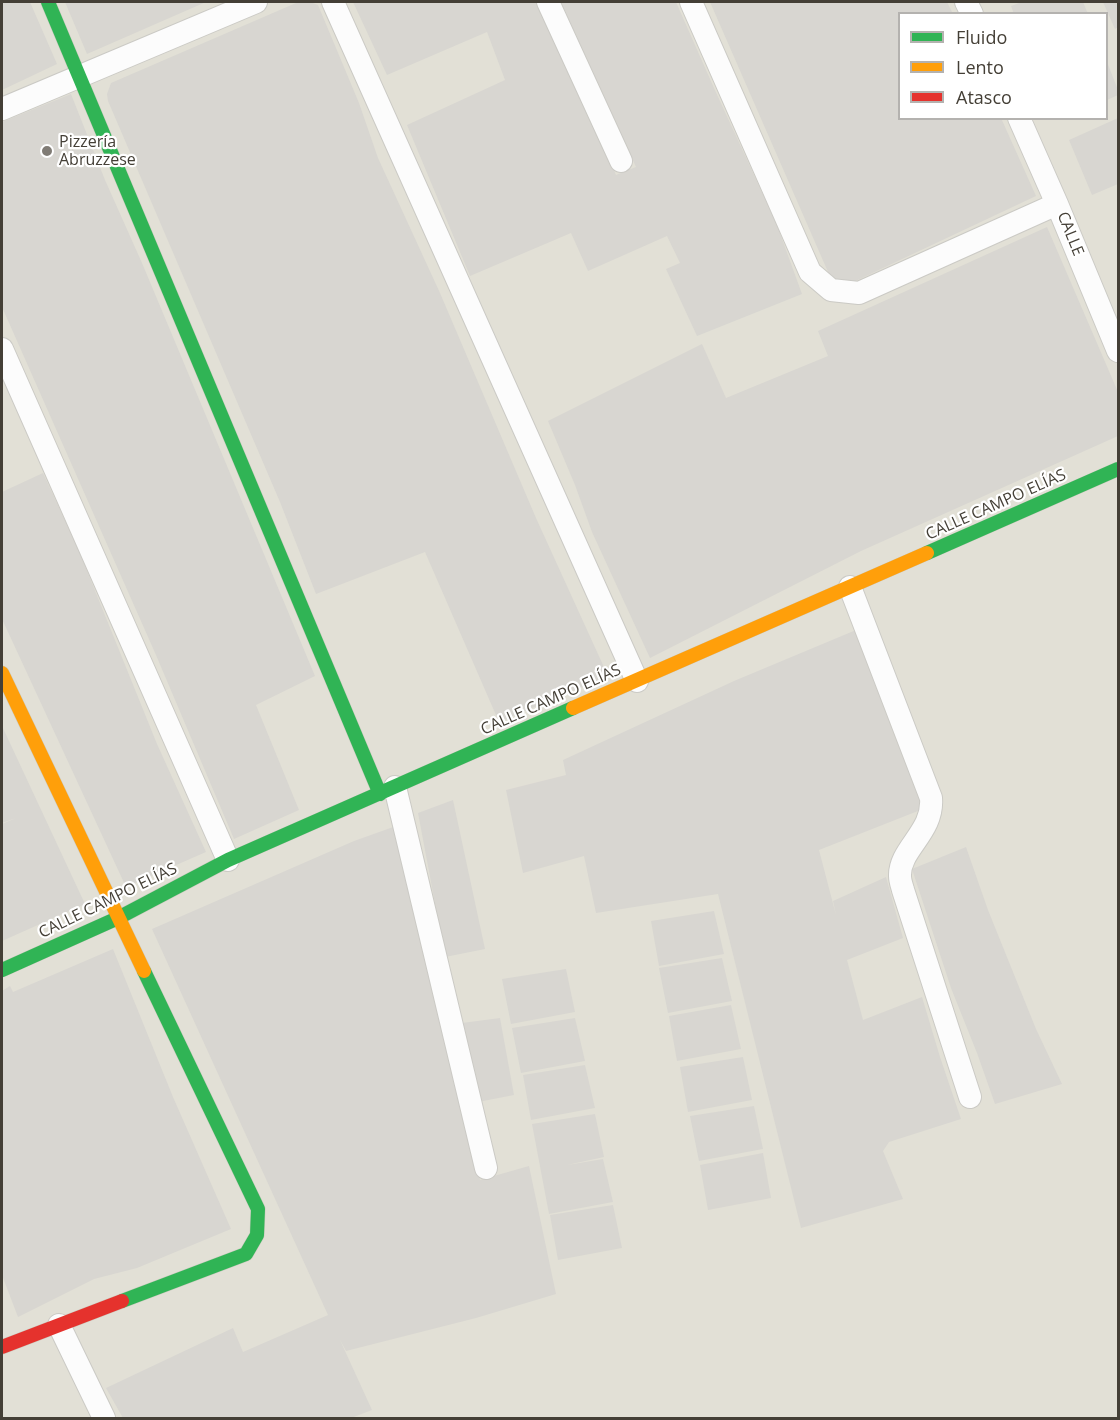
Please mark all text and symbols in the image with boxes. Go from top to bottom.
legend [898,12,1108,120]
text: Fluido [956,25,1007,49]
text: Lento [956,55,1004,79]
text: Atasco [956,85,1012,109]
place label: Pizzería Abruzzese [59,132,136,170]
marker: Pizzería Abruzzese [40,144,54,158]
street label: CALLE [1053,209,1087,259]
street label: CALLE CAMPO ELÍAS [923,465,1069,545]
street label: CALLE CAMPO ELÍAS [478,660,624,740]
street label: CALLE CAMPO ELÍAS [36,859,180,943]

